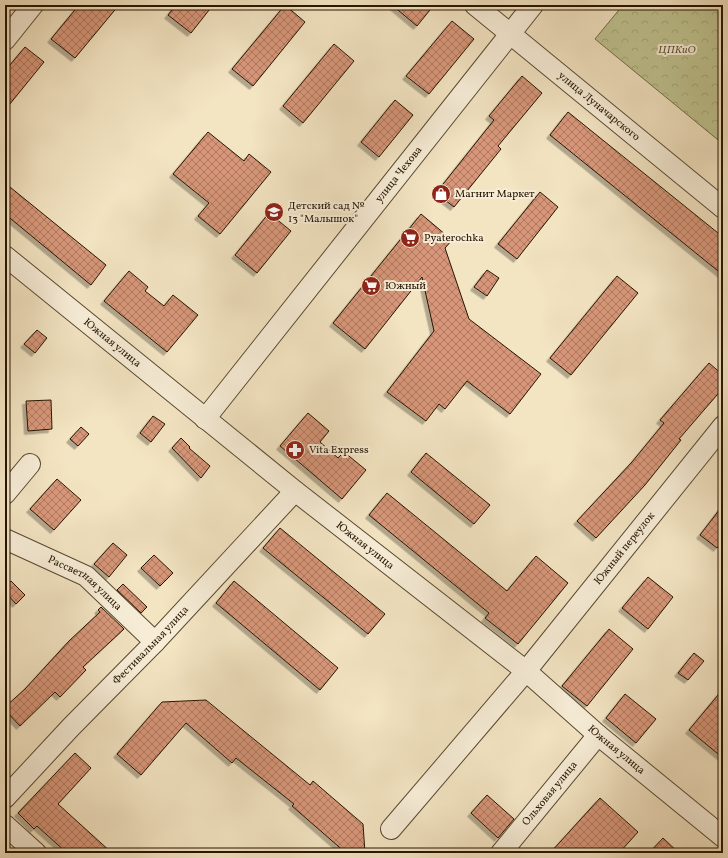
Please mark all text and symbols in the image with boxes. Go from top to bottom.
park label: ЦПКиО [658,43,697,58]
street label: улица Луначарского [555,68,643,145]
street label: улица Чехова [372,143,426,206]
shop icon: Магнит Маркет [430,183,452,205]
place label: Магнит Маркет [455,187,535,202]
place label: Детский сад № 13 "Малышок" [288,199,365,227]
school or university icon: Детский сад № 13 "Малышок" [263,201,285,223]
supermarket icon: Pyaterochka [399,227,421,249]
place label: Pyaterochka [424,231,484,246]
supermarket icon: Южный [360,275,382,297]
place label: Южный [385,279,426,294]
street label: Южная улица [80,315,145,371]
pharmacy icon: Vita Express [284,439,306,461]
place label: Vita Express [309,443,369,458]
street label: Южный переулок [591,509,659,588]
street label: Южная улица [333,518,398,573]
street label: Рассветная улица [45,552,126,614]
street label: Фестивальная улица [109,602,193,688]
street label: Южная улица [584,722,649,778]
street label: Ольховая улица [519,757,581,829]

